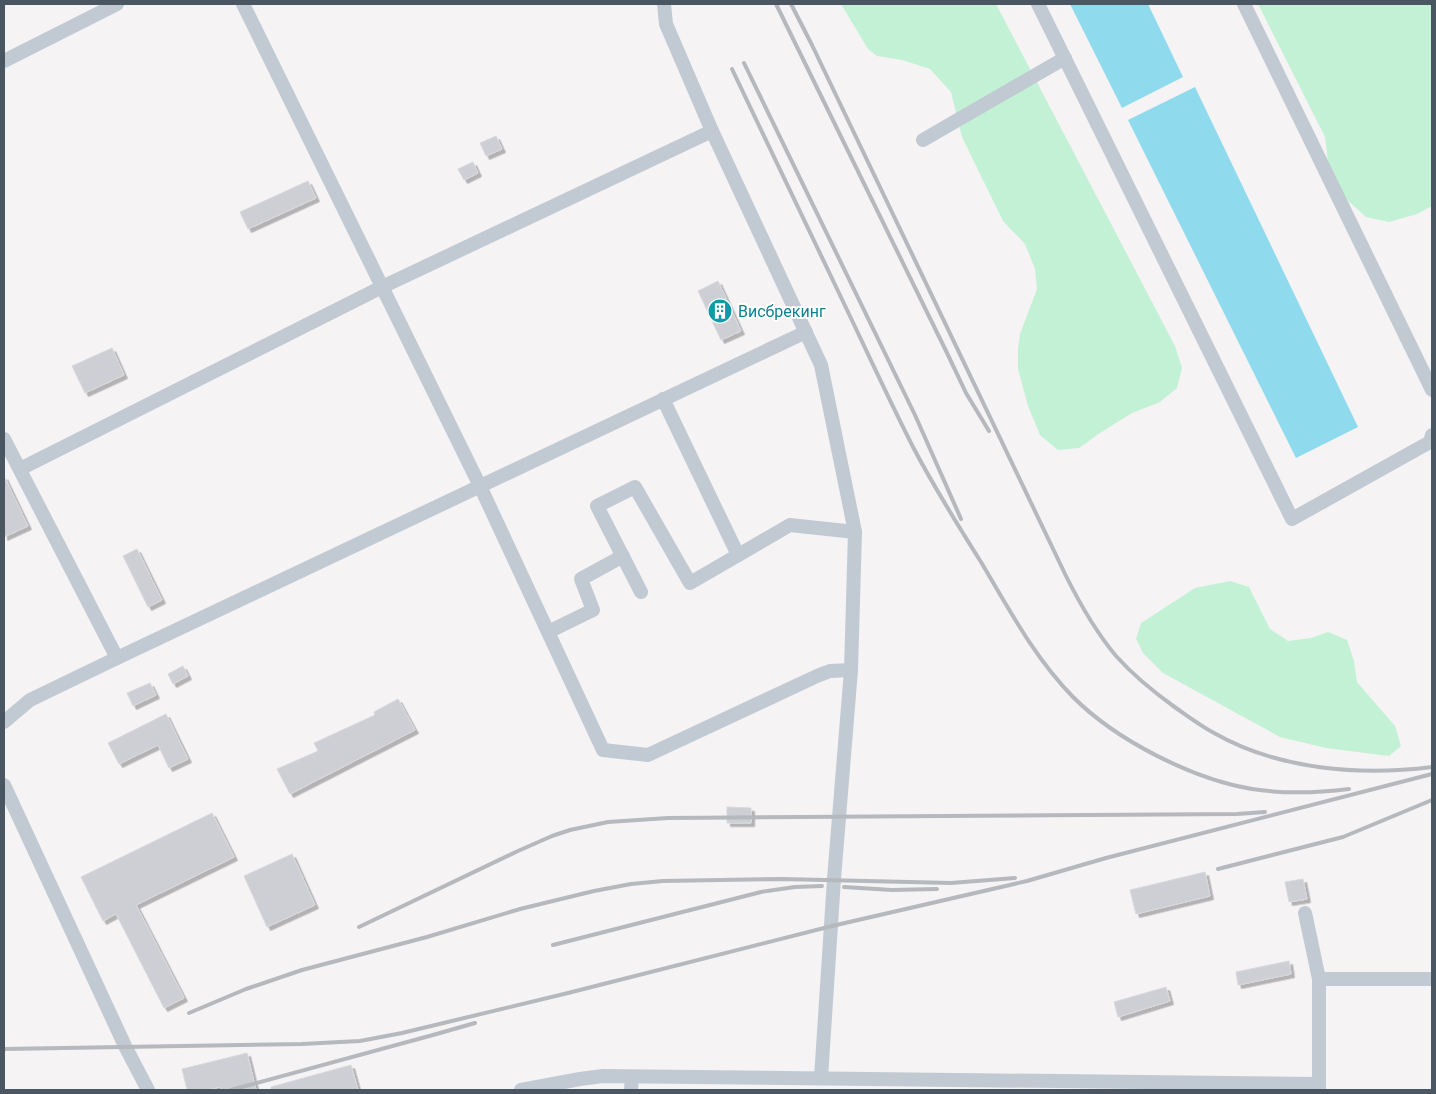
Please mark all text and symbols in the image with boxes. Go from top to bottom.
building icon: Висбрекинг [707,298,733,324]
place label: Висбрекинг [738,302,826,321]

